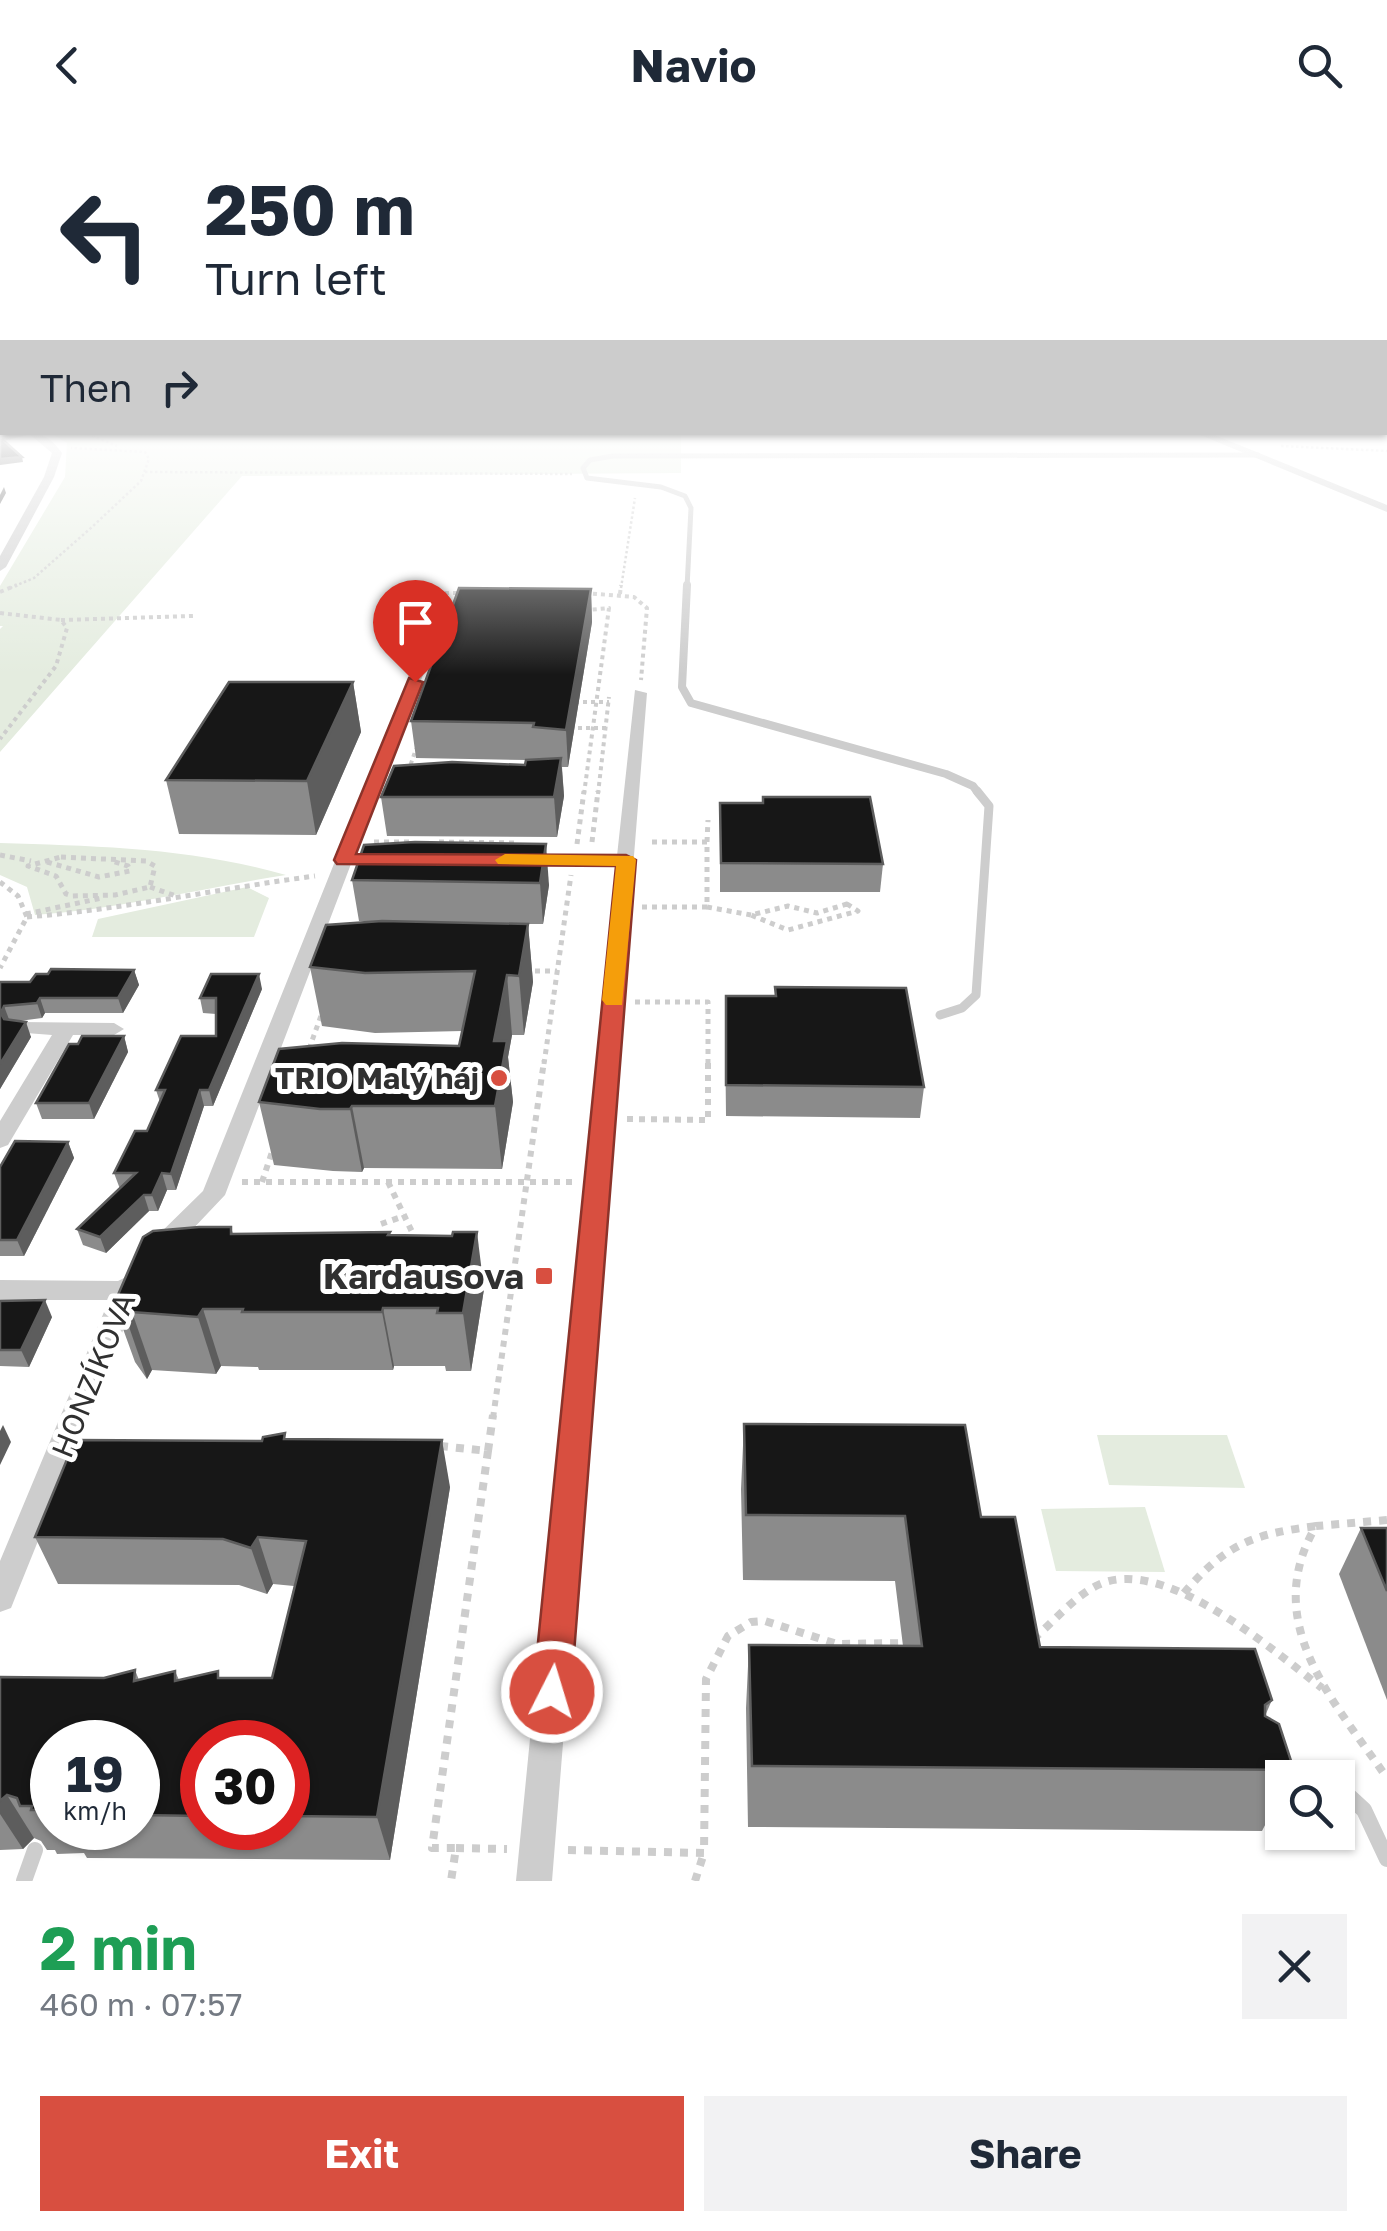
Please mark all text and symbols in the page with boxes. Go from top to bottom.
icon: back [40,38,95,93]
text: Navio [631,38,756,92]
icon: search [1292,38,1347,93]
text: 250 m [205,166,415,250]
icon: left [40,170,170,300]
text: Turn left [205,251,387,305]
icon: right [152,360,207,415]
text: Then [40,365,132,410]
pin [373,580,458,683]
icon: arrive [388,595,443,650]
place label: TRIO Malý háj [275,1060,479,1096]
marker: TRIO Malý háj [488,1067,510,1089]
place label: Kardausova [323,1255,524,1297]
marker: Kardausova [533,1265,555,1287]
street label: HONZÍKOVA [44,1287,142,1463]
position arrow [500,1640,604,1744]
speed limit sign: 30 [180,1720,310,1850]
text: 19 [66,1743,124,1803]
map controls [1265,1760,1355,1850]
button: search [1265,1760,1355,1850]
text: km/h [63,1795,127,1826]
text: 2 min [40,1911,197,1983]
button: close [1242,1914,1347,2019]
text: 460 m · 07:57 [40,1985,243,2023]
button: Exit [40,2096,684,2211]
button: Share [704,2096,1347,2211]

